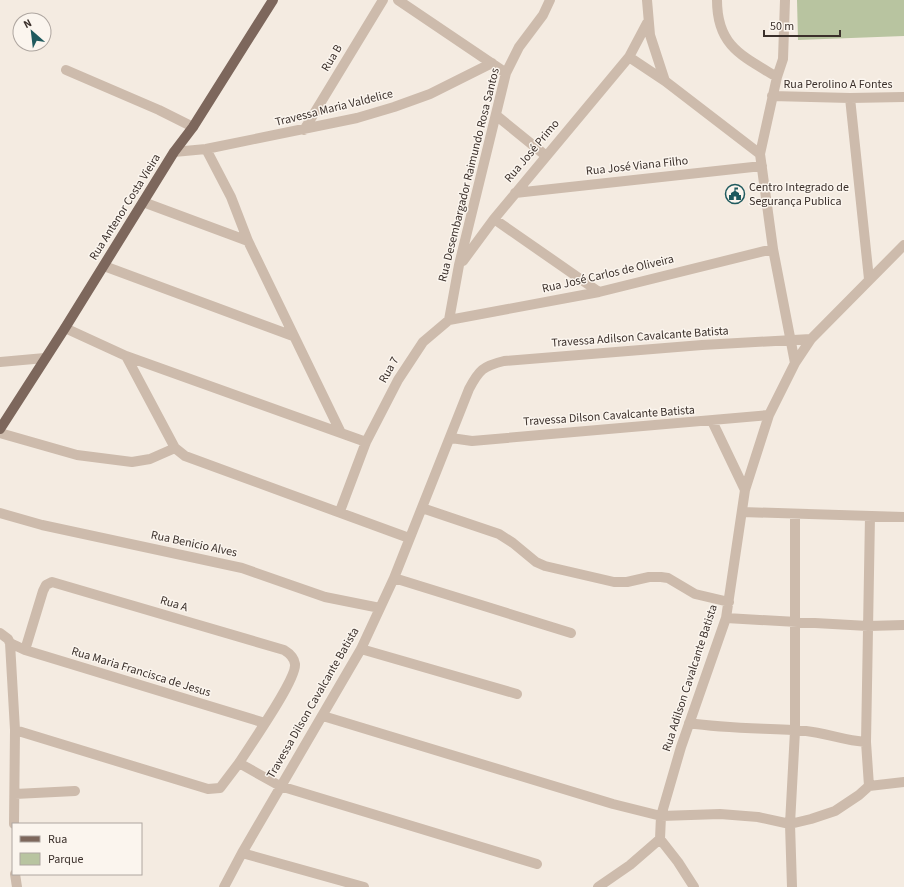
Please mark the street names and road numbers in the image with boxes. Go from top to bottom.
street label: Rua B [317,41,347,75]
street label: Rua Desembargador Raimundo Rosa Santos [434,66,504,284]
street label: Rua Perolino A Fontes [784,76,892,93]
street label: Travessa Maria Valdelice [273,85,395,131]
street label: Rua José Primo [500,116,564,186]
street label: Rua Antenor Costa Vieira [85,150,165,264]
street label: Rua José Viana Filho [585,152,689,180]
street label: Rua José Carlos de Oliveira [540,251,676,297]
street label: Travessa Adilson Cavalcante Batista [551,322,729,352]
street label: Rua 7 [375,354,403,386]
street label: Travessa Dilson Cavalcante Batista [523,402,695,430]
street label: Rua Benicio Alves [149,527,239,561]
street label: Rua A [158,592,190,616]
street label: Rua Adilson Cavalcante Batista [658,602,722,754]
street label: Travessa Dilson Cavalcante Batista [263,624,363,782]
street label: Rua Maria Francisca de Jesus [69,643,213,701]

